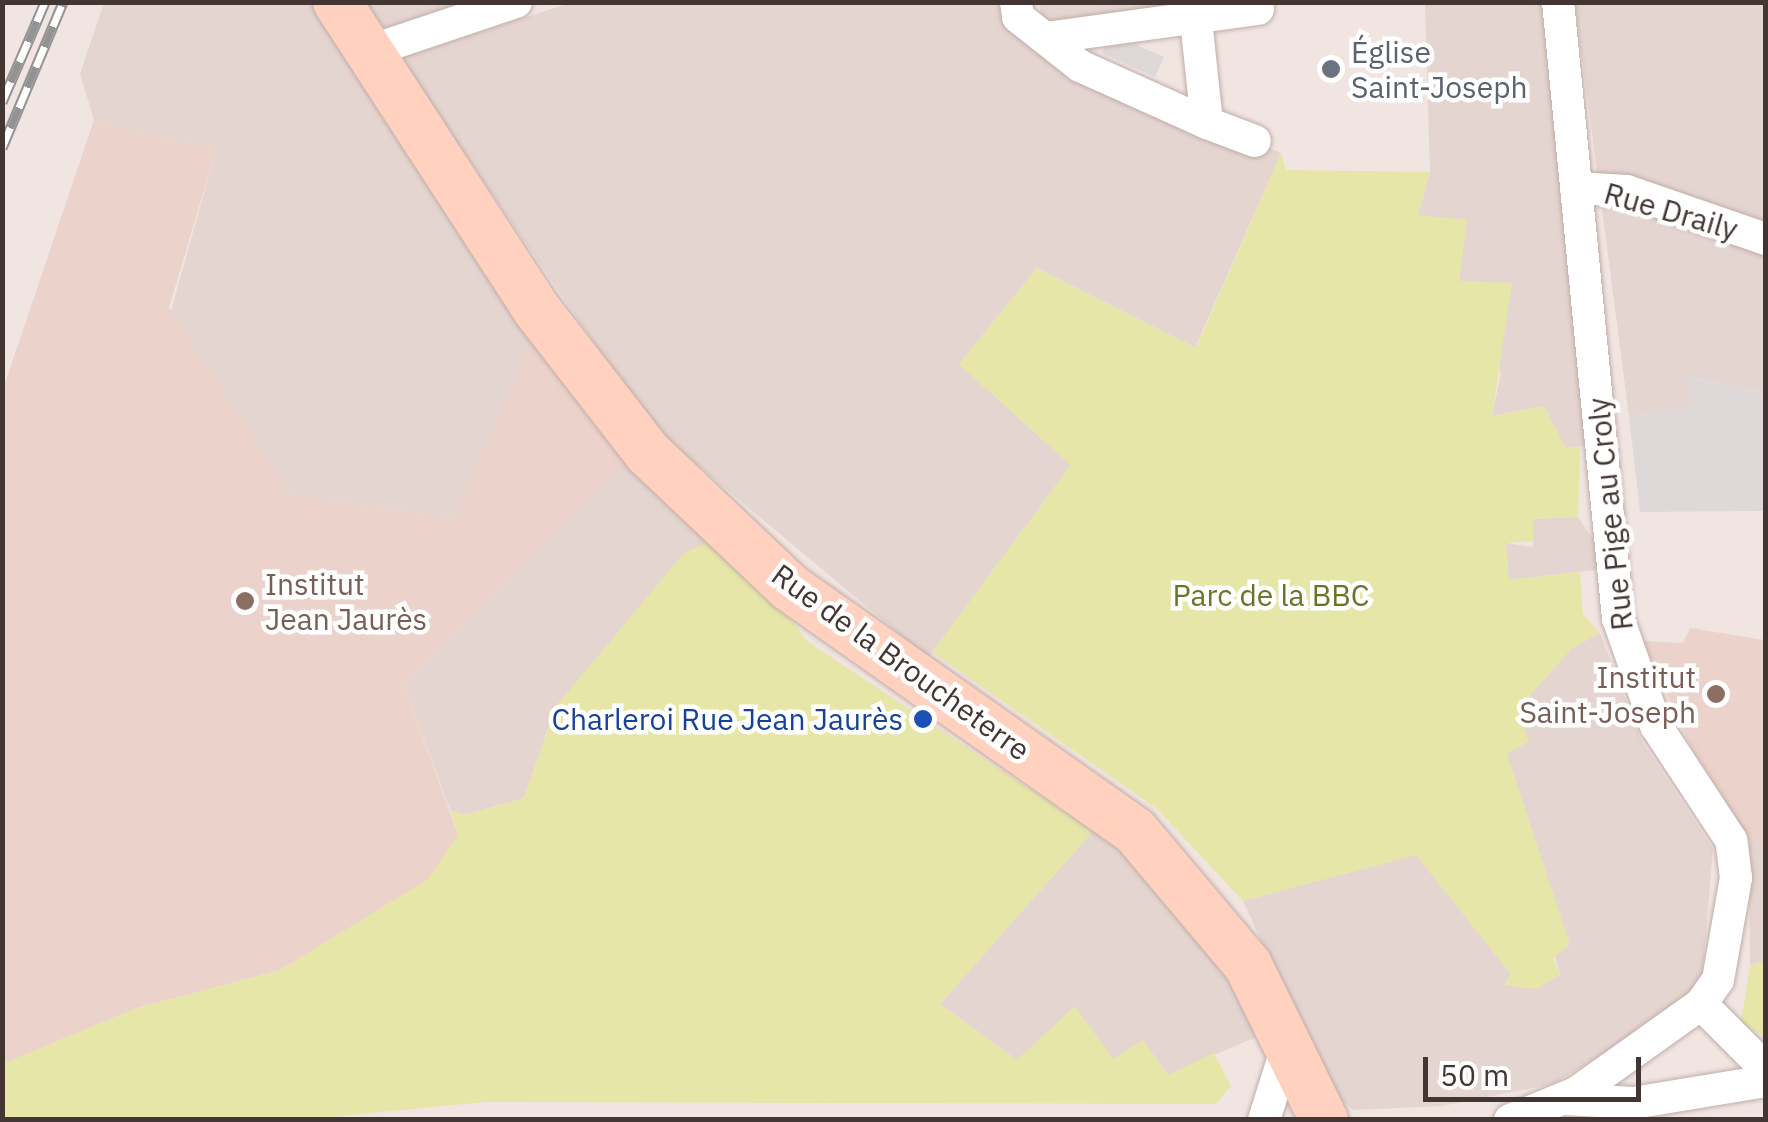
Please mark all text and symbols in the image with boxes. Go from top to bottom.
place label: Église Saint-Joseph [1351,34,1528,104]
marker: Église Saint-Joseph [1320,58,1342,80]
street label: Rue Draily [1600,175,1742,247]
street label: Rue Pige au Croly [1580,396,1640,632]
street label: Rue de la Broucheterre [765,556,1037,768]
place label: Institut Jean Jaurès [265,566,427,636]
park label: Parc de la BBC [1173,577,1369,613]
marker: Institut Jean Jaurès [234,590,256,612]
place label: Institut Saint-Joseph [1519,659,1696,730]
marker: Institut Saint-Joseph [1705,683,1727,705]
place label: Charleroi Rue Jean Jaurès [551,701,903,737]
marker: Charleroi Rue Jean Jaurès [912,708,934,730]
scale bar [1428,1037,1646,1099]
text: 50 m [1440,1055,1509,1094]

